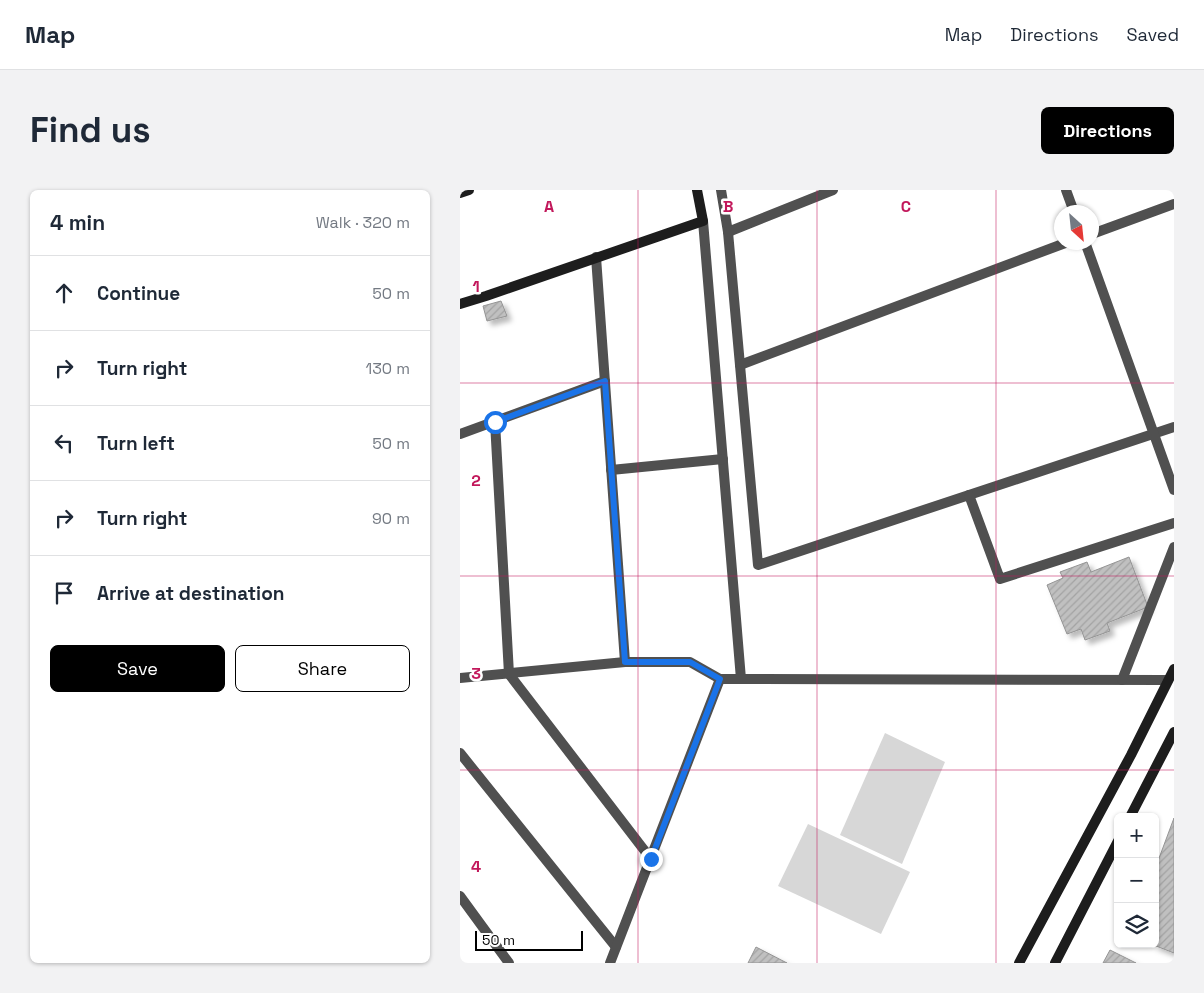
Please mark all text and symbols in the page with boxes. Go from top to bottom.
text: Map [25,19,75,50]
text: Map [945,23,982,46]
text: Directions [1010,23,1099,46]
text: Saved [1127,23,1179,46]
button: Directions [1041,107,1174,154]
text: Find us [30,108,151,152]
text: A [544,196,554,217]
text: B [723,196,733,217]
text: C [901,196,911,217]
north arrow [1054,205,1099,250]
text: 4 min [50,209,105,236]
text: Walk · 320 m [316,212,410,233]
text: 1 [472,276,480,297]
icon: ahead [50,279,78,307]
text: Continue [97,281,180,306]
text: 50 m [372,283,410,304]
icon: right [50,354,78,382]
text: Turn right [97,356,187,381]
text: 130 m [366,358,410,379]
route start [484,411,507,434]
icon: left [50,429,78,457]
text: Turn left [97,431,175,456]
text: 50 m [372,433,410,454]
text: 2 [471,470,481,491]
icon: right [50,504,78,532]
text: Turn right [97,506,187,531]
text: 90 m [372,508,410,529]
icon: arrive [50,579,78,607]
text: Arrive at destination [97,581,285,606]
button: Save [50,645,225,692]
button: Share [235,645,410,692]
text: 3 [471,663,481,684]
map controls [1114,813,1159,948]
button: + [1114,813,1159,858]
route end [640,848,663,871]
text: 4 [471,856,481,877]
button: − [1114,858,1159,903]
button: layers [1114,903,1159,948]
scale bar [475,928,582,951]
text: 50 m [482,931,515,949]

